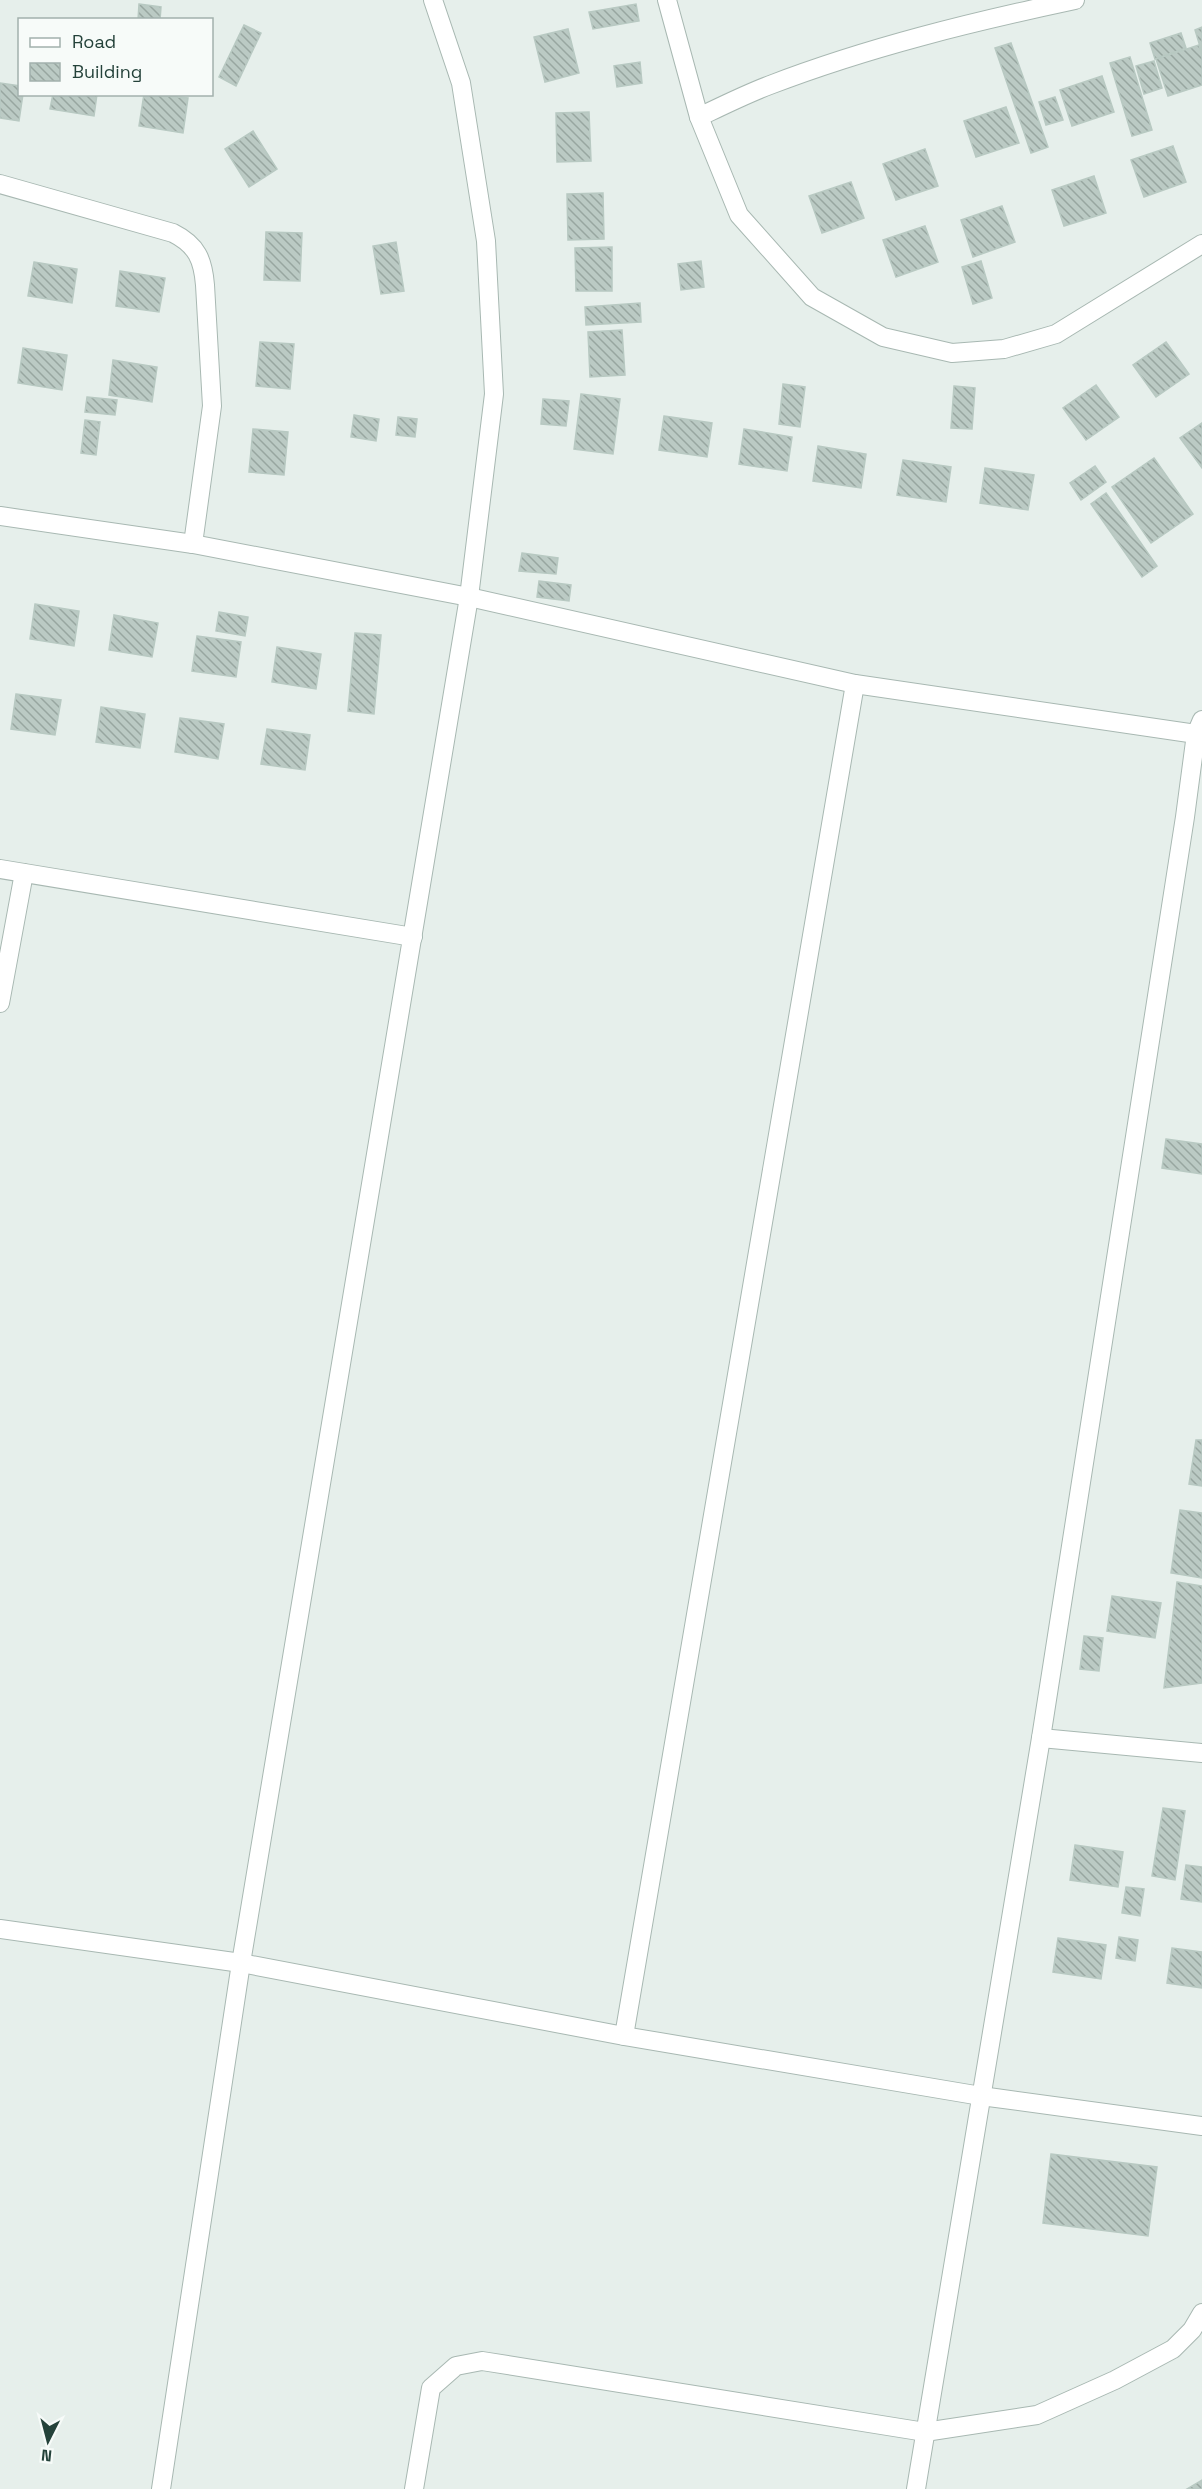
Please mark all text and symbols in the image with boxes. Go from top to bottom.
legend [18,18,213,96]
text: Road [72,30,116,53]
text: Building [72,60,142,83]
north arrow [18,2411,78,2471]
text: N [40,2444,53,2466]

